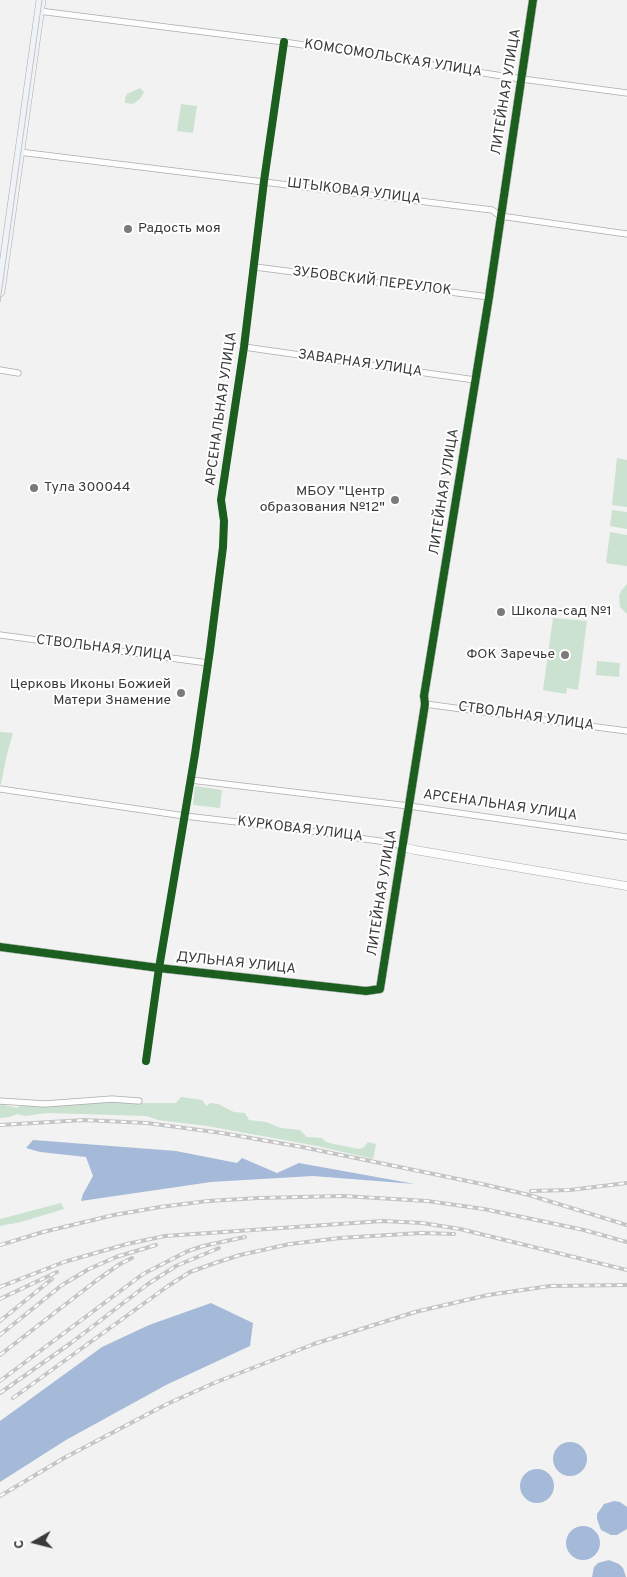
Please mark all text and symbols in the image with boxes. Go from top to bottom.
street label: ЛИТЕЙНАЯ УЛИЦА [489,28,525,156]
street label: КОМСОМОЛЬСКАЯ УЛИЦА [303,37,483,81]
street label: ШТЫКОВАЯ УЛИЦА [286,175,422,209]
place label: Радость моя [138,221,221,237]
marker: Радость моя [122,223,134,235]
street label: ЗУБОВСКИЙ ПЕРЕУЛОК [292,264,452,300]
street label: АРСЕНАЛЬНАЯ УЛИЦА [203,331,241,487]
street label: ЗАВАРНАЯ УЛИЦА [297,347,423,381]
street label: ЛИТЕЙНАЯ УЛИЦА [427,428,463,556]
place label: Тула 300044 [44,480,131,496]
marker: Тула 300044 [28,482,40,494]
place label: МБОУ "Центр образования №12" [260,484,385,516]
marker: МБОУ "Центр образования №12" [389,494,401,506]
place label: Школа-сад №1 [511,604,612,620]
marker: Школа-сад №1 [495,606,507,618]
street label: СТВОЛЬНАЯ УЛИЦА [35,632,173,666]
place label: ФОК Заречье [466,647,555,663]
marker: ФОК Заречье [559,649,571,661]
place label: Церковь Иконы Божией Матери Знамение [10,677,171,710]
marker: Церковь Иконы Божией Матери Знамение [175,687,187,699]
street label: СТВОЛЬНАЯ УЛИЦА [457,699,595,735]
street label: АРСЕНАЛЬНАЯ УЛИЦА [422,787,578,825]
street label: КУРКОВАЯ УЛИЦА [236,814,364,846]
street label: ЛИТЕЙНАЯ УЛИЦА [365,829,401,957]
street label: ДУЛЬНАЯ УЛИЦА [175,949,297,979]
north arrow [10,1517,60,1567]
text: С [11,1539,29,1550]

